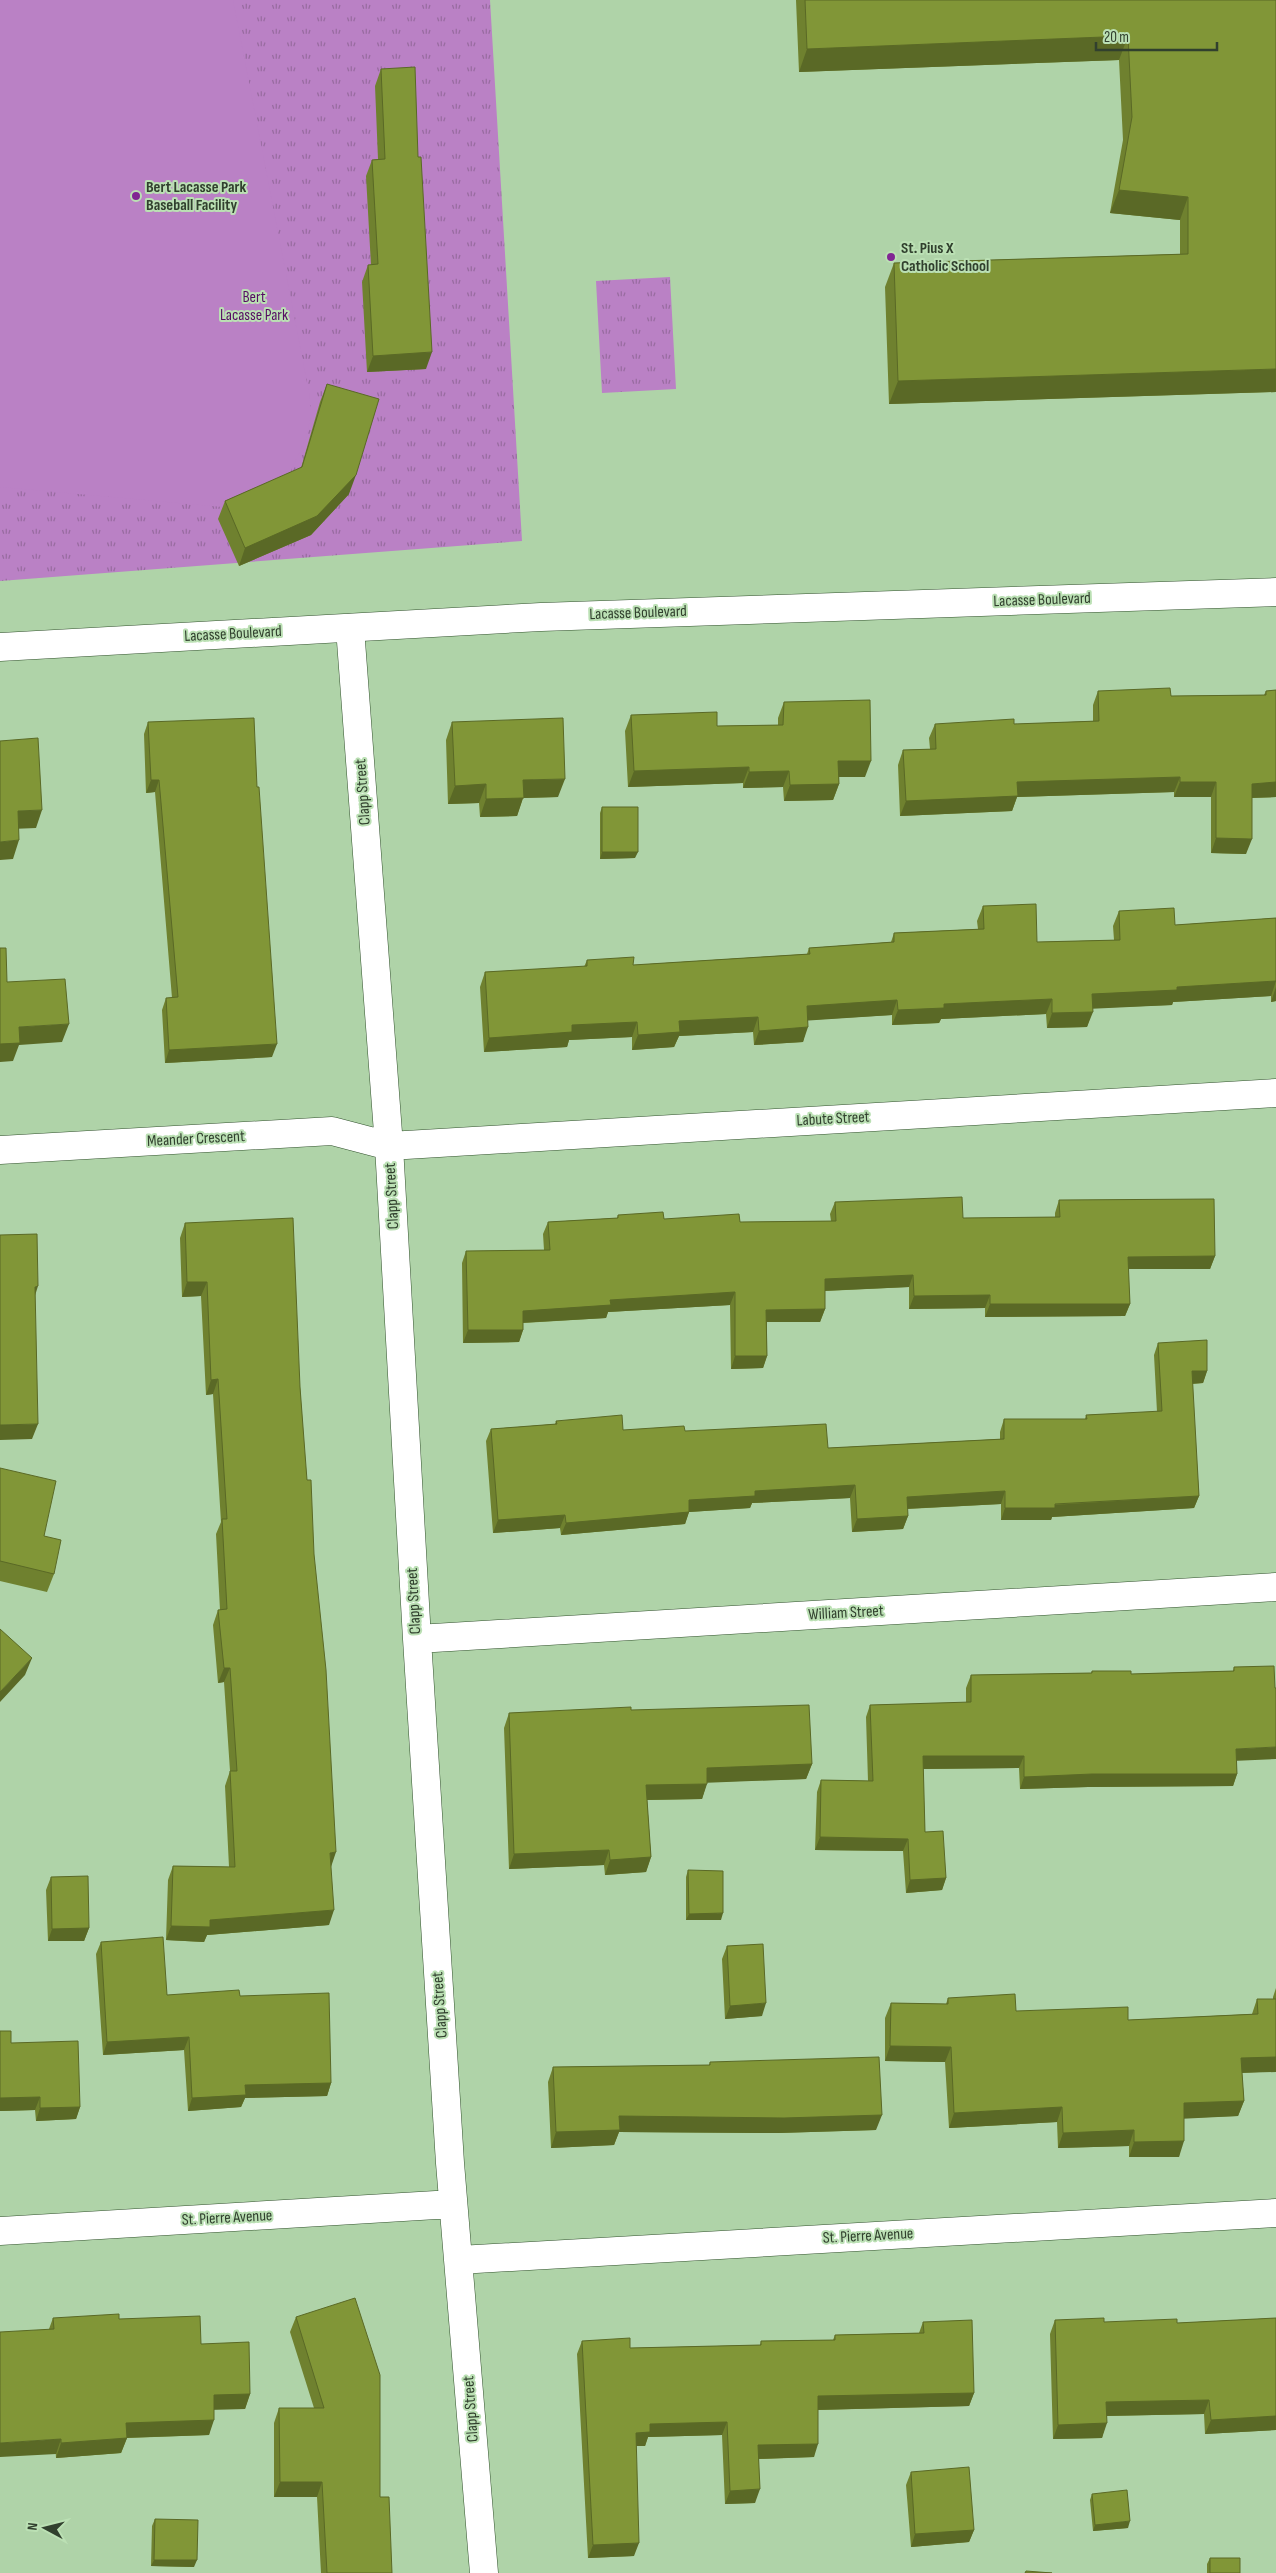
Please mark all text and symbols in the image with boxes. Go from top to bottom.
scale bar [1096,20,1217,52]
text: 20 m [1104,28,1129,47]
place label: Bert Lacasse Park Baseball Facility [146,178,247,215]
marker: Bert Lacasse Park Baseball Facility [130,190,142,202]
place label: St. Pius X Catholic School [901,239,989,276]
marker: St. Pius X Catholic School [885,251,897,263]
park label: Bert Lacasse Park [220,288,288,325]
street label: Lacasse Boulevard [993,589,1091,611]
street label: Lacasse Boulevard [589,602,687,624]
street label: Lacasse Boulevard [184,622,282,646]
street label: Clapp Street [351,758,375,826]
street label: Labute Street [796,1108,870,1130]
street label: Meander Crescent [147,1127,246,1151]
street label: Clapp Street [381,1162,403,1230]
street label: Clapp Street [403,1567,425,1635]
street label: William Street [808,1602,884,1624]
street label: Clapp Street [428,1971,452,2039]
street label: St. Pierre Avenue [181,2206,273,2230]
street label: St. Pierre Avenue [822,2224,914,2248]
street label: Clapp Street [459,2375,483,2443]
north arrow [20,2503,70,2553]
text: N [24,2522,41,2531]

